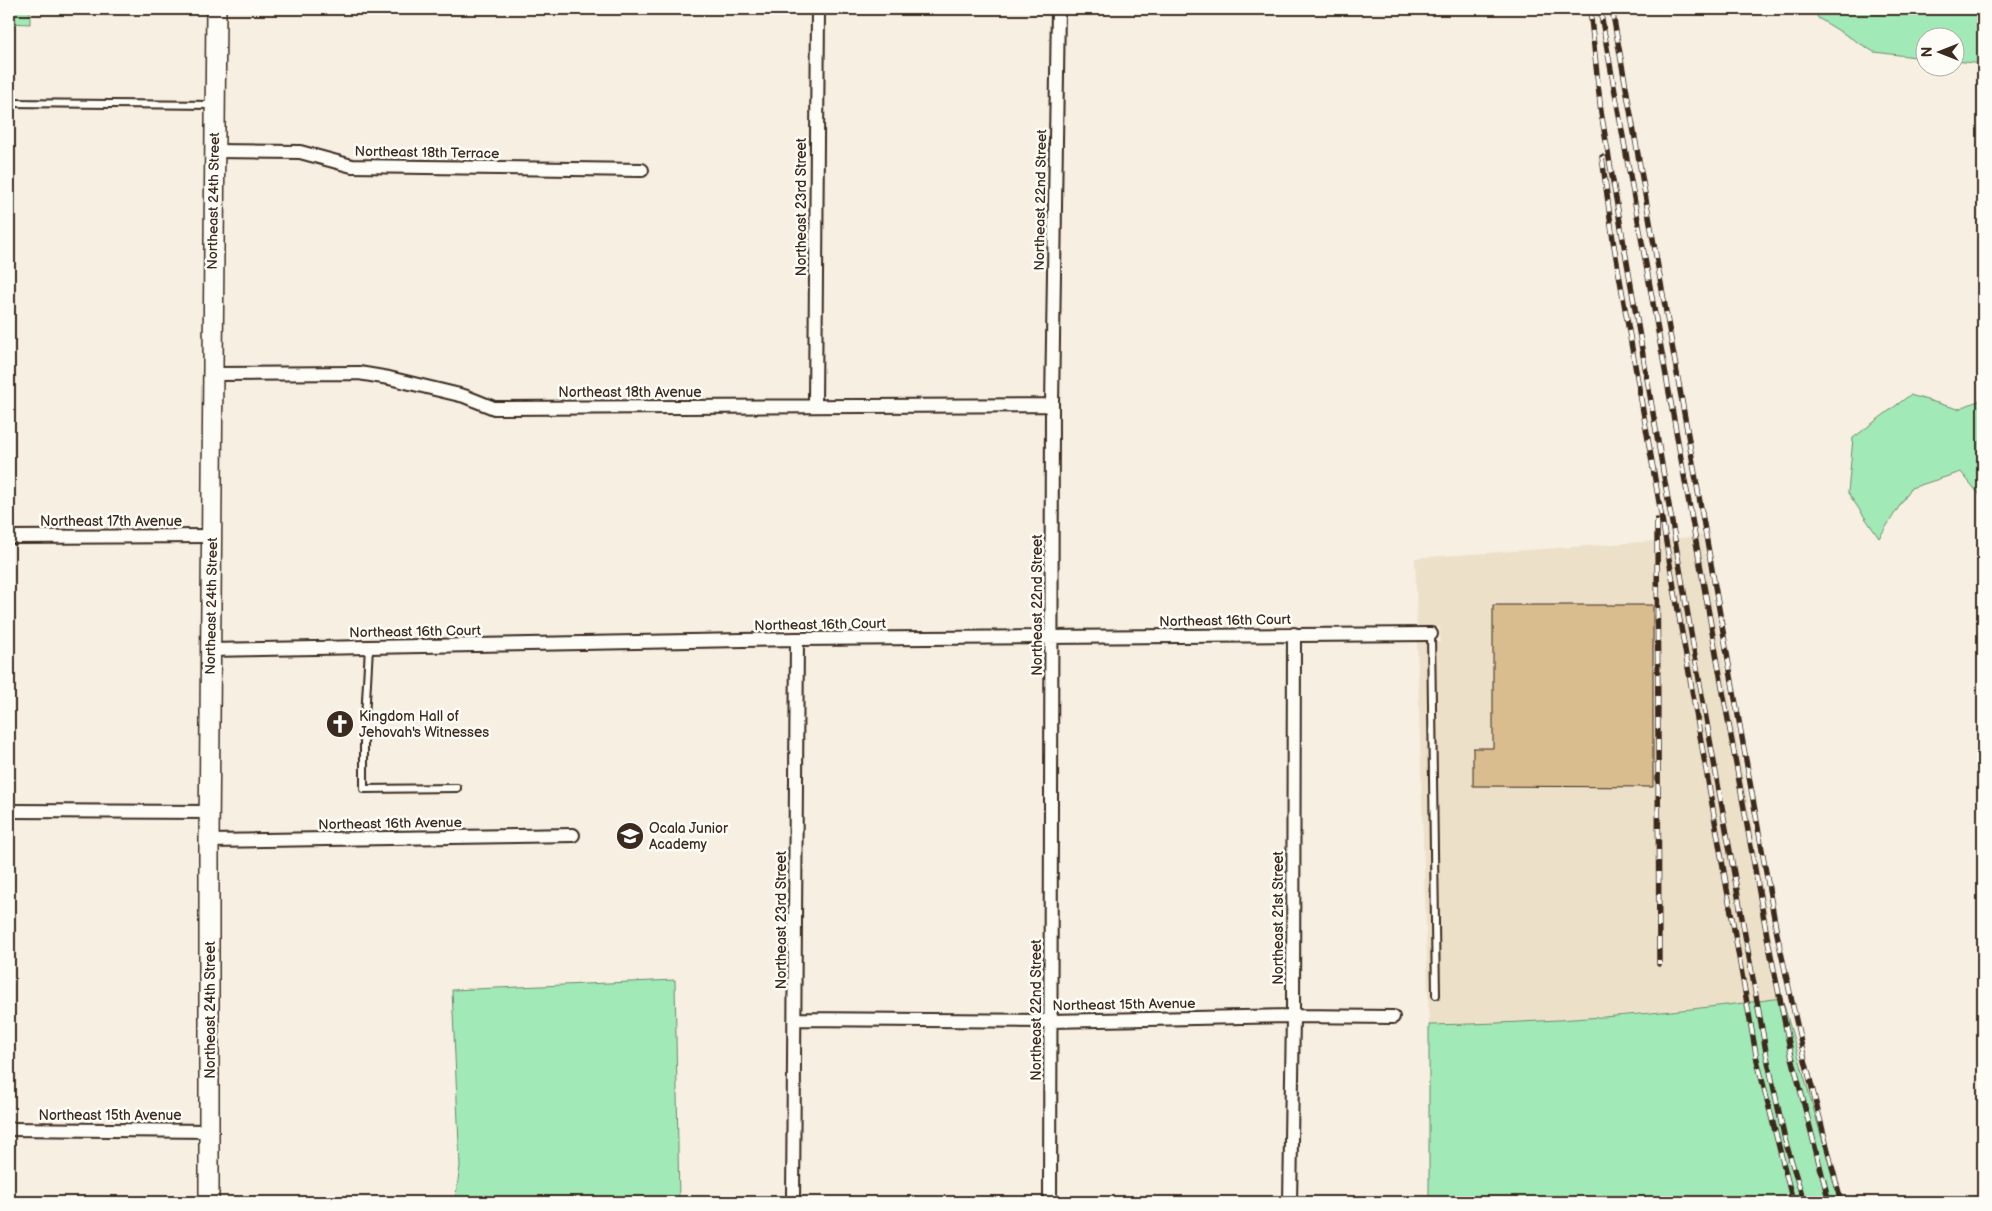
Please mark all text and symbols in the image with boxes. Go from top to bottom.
north arrow [1914,28,1964,78]
text: N [1919,47,1936,57]
street label: Northeast 22nd Street [1031,128,1050,271]
street label: Northeast 24th Street [204,131,223,270]
street label: Northeast 23rd Street [793,137,810,276]
street label: Northeast 18th Terrace [355,143,499,162]
street label: Northeast 18th Avenue [558,384,702,401]
street label: Northeast 17th Avenue [40,513,182,530]
street label: Northeast 22nd Street [1029,534,1046,676]
street label: Northeast 24th Street [202,536,221,675]
street label: Northeast 16th Court [1159,611,1292,630]
street label: Northeast 16th Court [754,615,887,634]
street label: Northeast 16th Court [349,622,482,641]
place label: Kingdom Hall of Jehovah's Witnesses [359,708,489,741]
church icon: Kingdom Hall of Jehovah's Witnesses [325,709,355,739]
street label: Northeast 16th Avenue [318,814,462,833]
place label: Ocala Junior Academy [649,820,729,853]
school or university icon: Ocala Junior Academy [615,821,645,851]
street label: Northeast 23rd Street [773,850,790,989]
street label: Northeast 21st Street [1270,851,1287,985]
street label: Northeast 22nd Street [1028,939,1045,1081]
street label: Northeast 24th Street [202,941,219,1079]
street label: Northeast 15th Avenue [1052,995,1196,1014]
street label: Northeast 15th Avenue [38,1107,182,1124]

